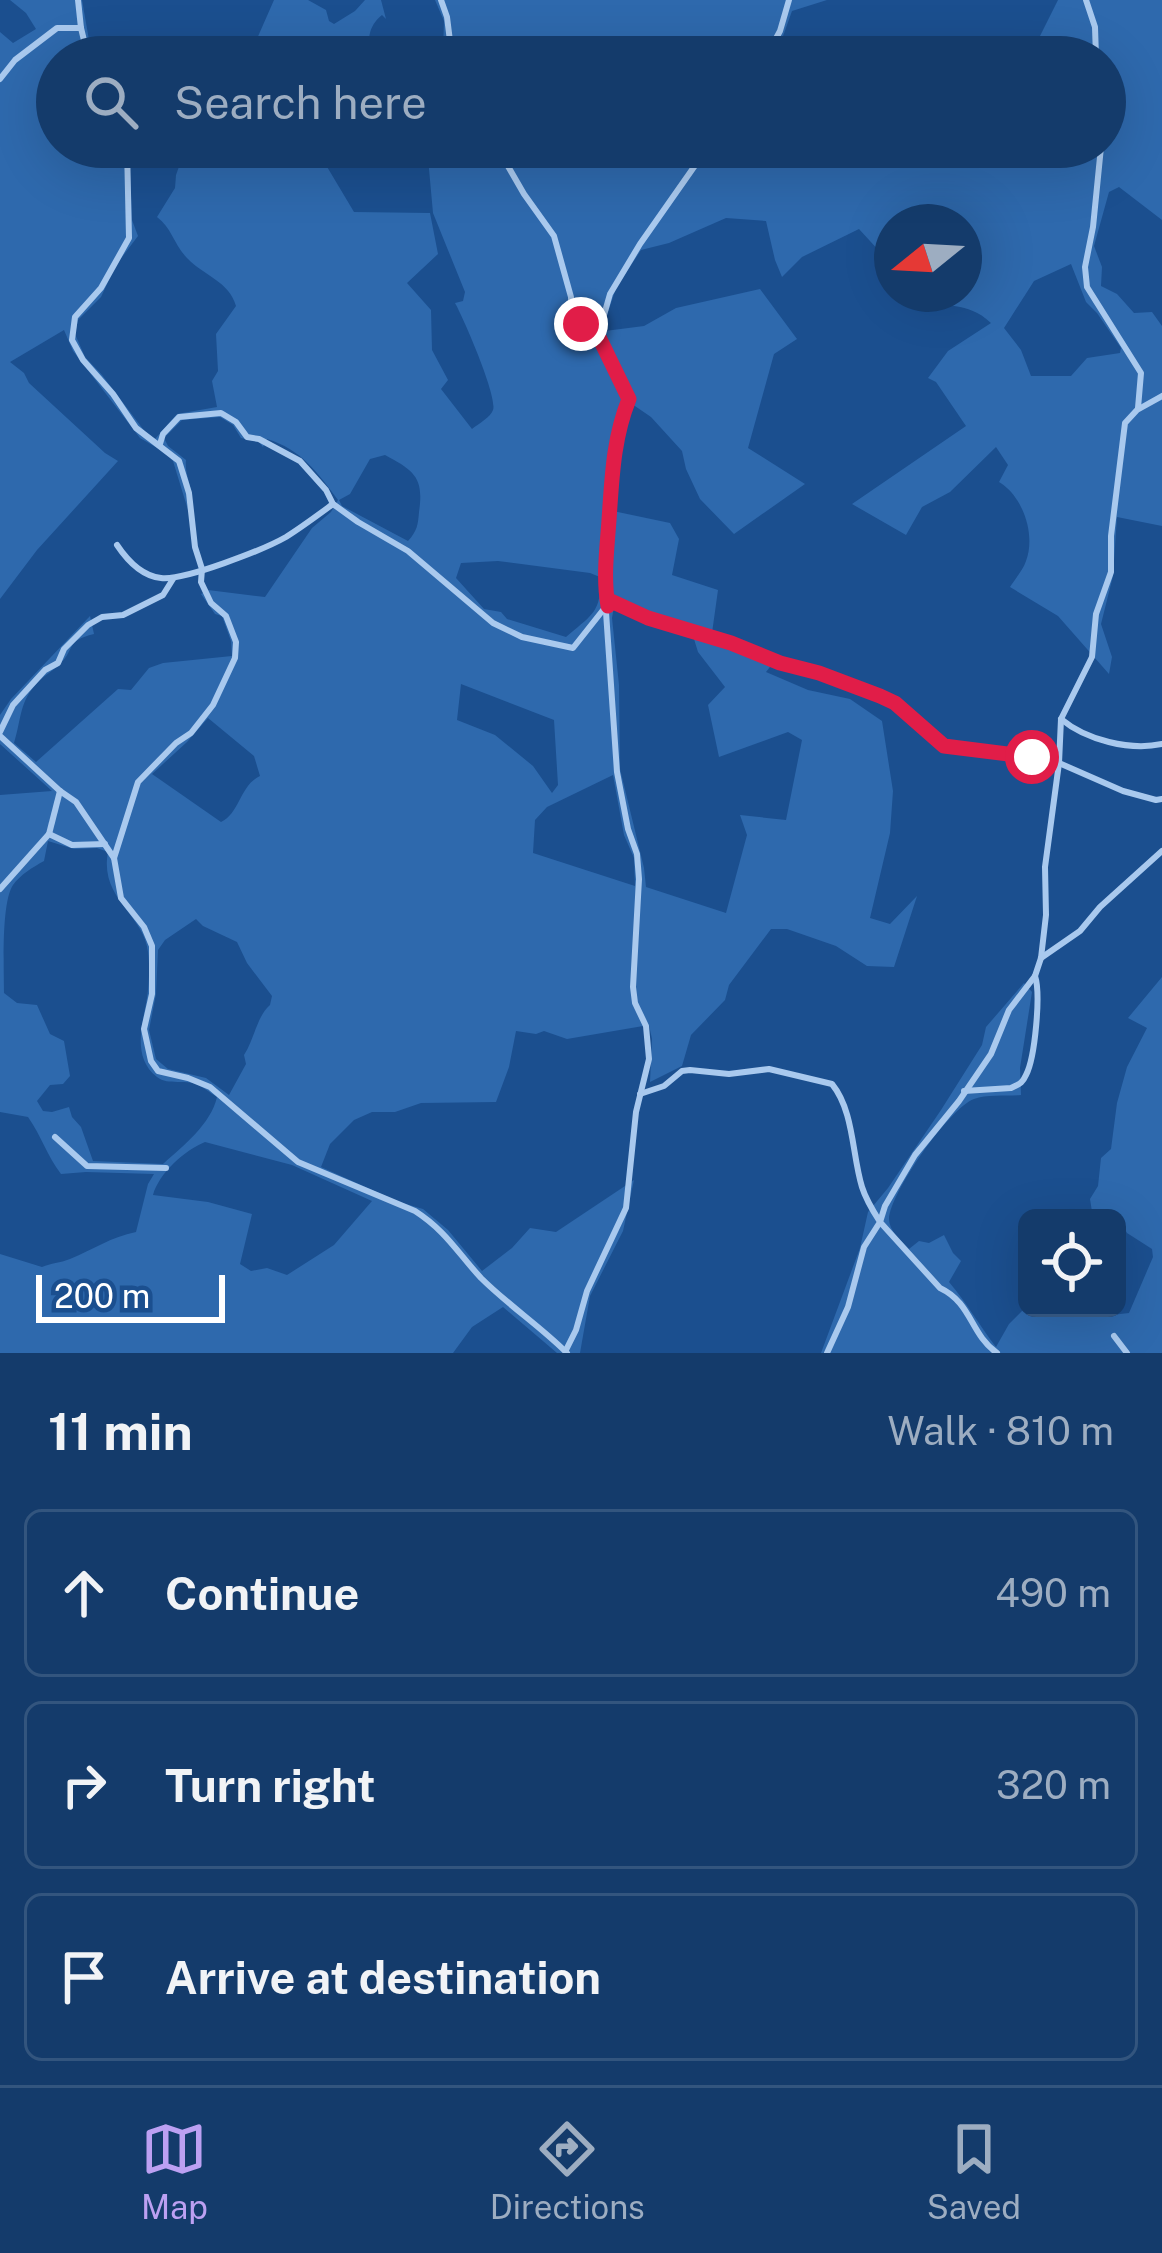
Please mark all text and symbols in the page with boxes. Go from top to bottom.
search box [36,36,1126,168]
icon: search [78,69,144,135]
text: Search here [174,76,427,129]
north arrow [874,204,982,312]
route end [554,297,608,351]
route start [1005,730,1059,784]
map controls [1018,1209,1126,1317]
button: locate [1018,1209,1126,1317]
scale bar [36,1269,225,1322]
text: 200 m [54,1277,150,1315]
text: 11 min [48,1402,193,1461]
text: Walk · 810 m [888,1408,1114,1454]
icon: ahead [51,1560,117,1626]
text: Continue [165,1567,359,1620]
text: 490 m [995,1570,1111,1616]
icon: right [51,1752,117,1818]
text: Turn right [165,1759,376,1812]
text: 320 m [996,1762,1111,1808]
icon: arrive [51,1944,117,2010]
text: Arrive at destination [165,1951,601,2004]
tab: Map [141,2116,208,2226]
tab: Directions [490,2116,645,2226]
tab: Saved [927,2116,1021,2226]

